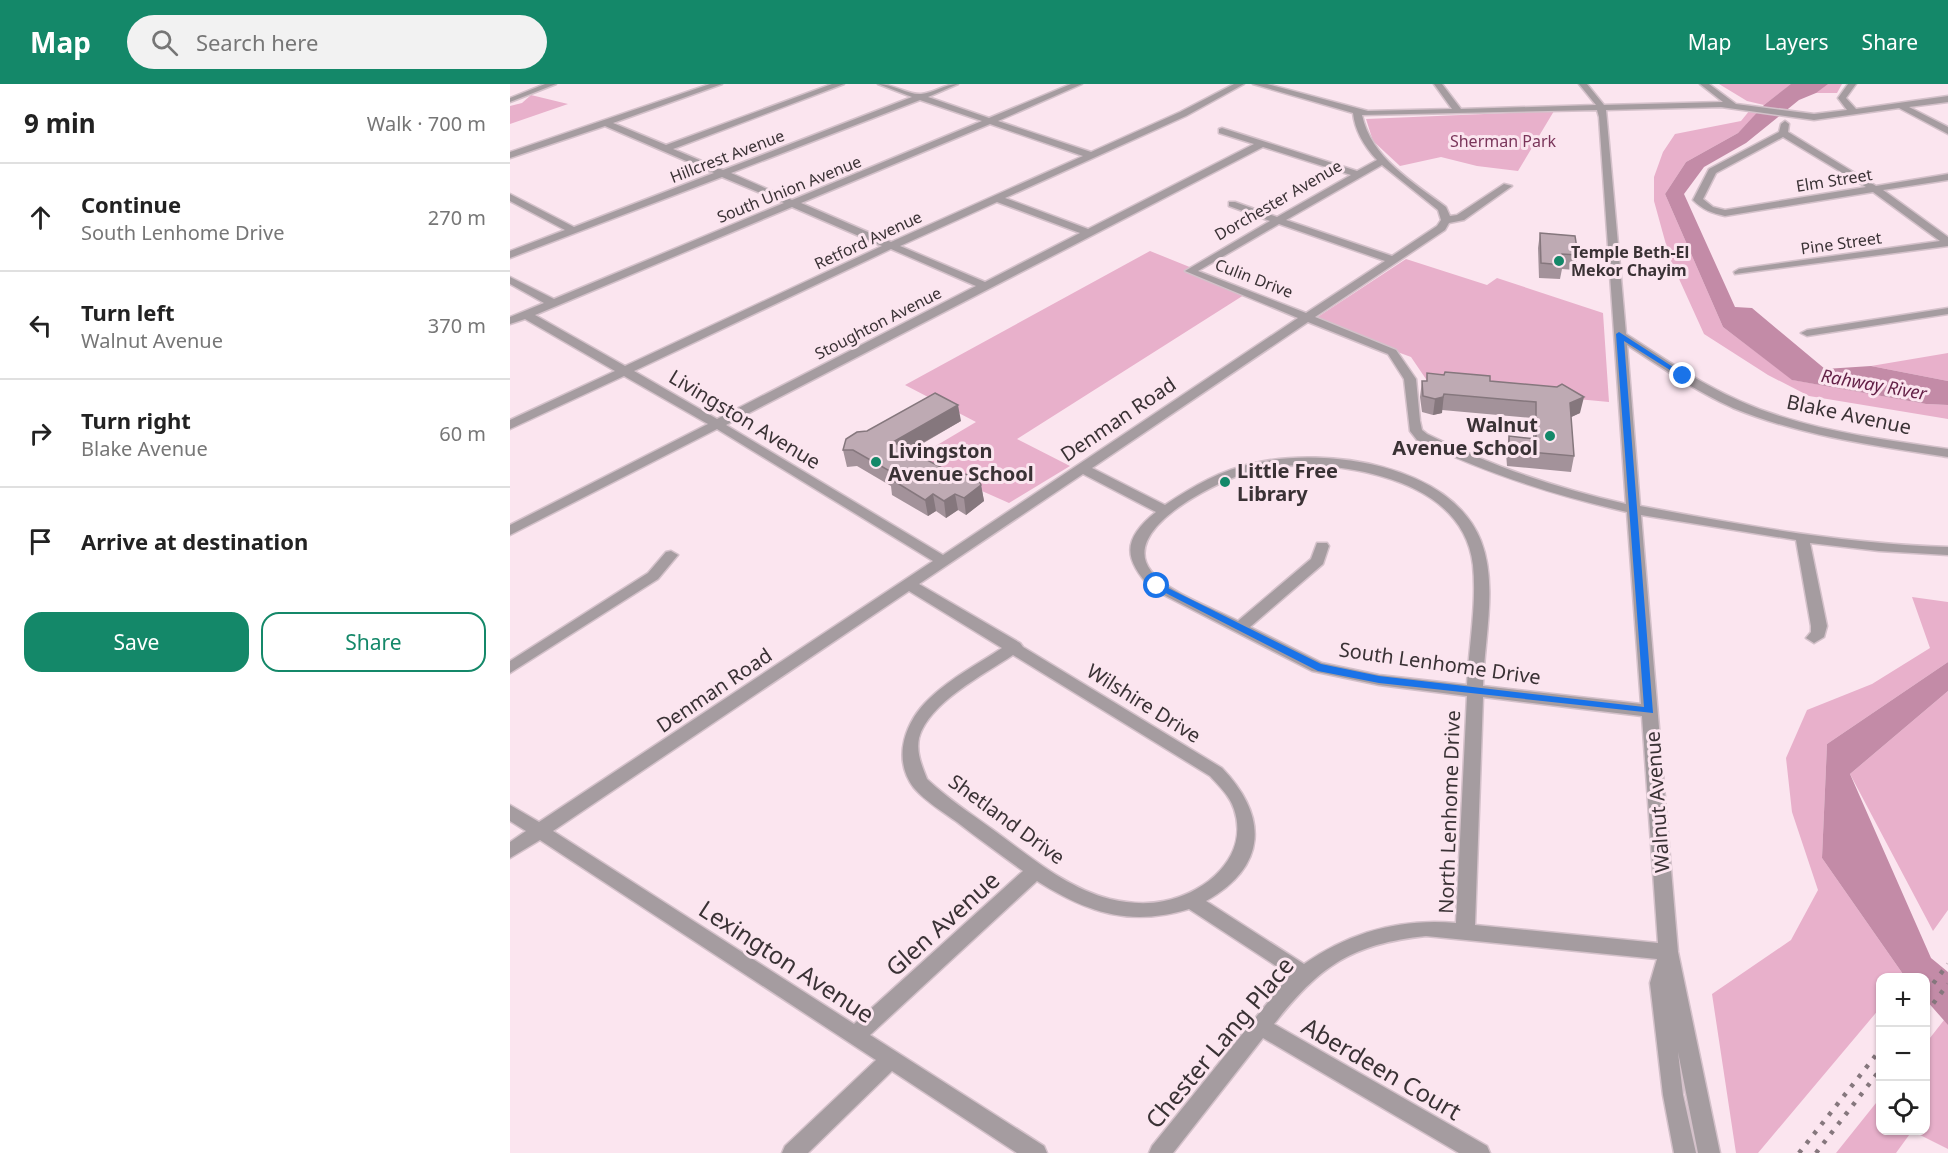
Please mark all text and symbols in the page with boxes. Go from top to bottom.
search box [127,15,547,69]
text: Map [30,23,91,61]
icon: search [148,26,181,59]
text: Search here [196,27,318,57]
text: Map [1688,28,1732,56]
text: Layers [1765,28,1829,56]
text: Share [1862,28,1918,56]
text: 9 min [24,105,96,141]
text: Walk · 700 m [367,110,486,137]
street label: Hillcrest Avenue [667,124,787,188]
park label: Sherman Park [1450,130,1556,152]
street label: South Union Avenue [714,150,864,228]
street label: Dorchester Avenue [1210,155,1346,245]
street label: Elm Street [1794,163,1874,197]
text: Continue [81,189,181,219]
icon: ahead [24,201,57,234]
text: 270 m [428,204,486,231]
street label: Retford Avenue [811,205,925,275]
text: South Lenhome Drive [81,219,284,246]
street label: Pine Street [1799,226,1883,260]
place label: Temple Beth-El Mekor Chayim [1571,241,1689,281]
street label: Culin Drive [1212,253,1296,303]
marker: Temple Beth-El Mekor Chayim [1552,254,1566,268]
street label: Stoughton Avenue [811,282,945,364]
text: Turn left [81,297,175,327]
icon: left [24,309,57,342]
text: 370 m [428,312,486,339]
text: Walnut Avenue [81,327,223,354]
route end [1669,362,1695,388]
street label: Livingston Avenue [664,363,826,475]
water label: Rahway River [1819,363,1929,405]
street label: Denman Road [1055,370,1181,468]
street label: Blake Avenue [1784,388,1914,440]
text: Turn right [81,405,191,435]
place label: Walnut Avenue School [1392,411,1538,461]
icon: right [24,417,57,450]
text: 60 m [439,420,486,447]
marker: Walnut Avenue School [1543,429,1557,443]
text: Blake Avenue [81,435,208,462]
place label: Livingston Avenue School [888,437,1034,487]
marker: Livingston Avenue School [869,455,883,469]
place label: Little Free Library [1237,457,1338,507]
marker: Little Free Library [1218,475,1232,489]
icon: arrive [24,525,57,558]
text: Arrive at destination [81,526,308,556]
route start [1143,572,1169,598]
button: Save [24,612,249,672]
button: Share [261,612,486,672]
street label: South Lenhome Drive [1337,635,1543,691]
street label: Denman Road [651,641,777,739]
street label: Wilshire Drive [1082,657,1206,749]
street label: North Lenhome Drive [1432,710,1466,914]
street label: Walnut Avenue [1639,730,1675,874]
street label: Shetland Drive [943,768,1071,870]
street label: Glen Avenue [878,863,1006,983]
street label: Lexington Avenue [693,892,881,1030]
street label: Chester Lang Place [1137,949,1301,1135]
map controls [1876,973,1930,1135]
button: + [1876,973,1930,1027]
street label: Aberdeen Court [1296,1009,1468,1127]
button: − [1876,1027,1930,1081]
button: locate [1876,1081,1930,1135]

